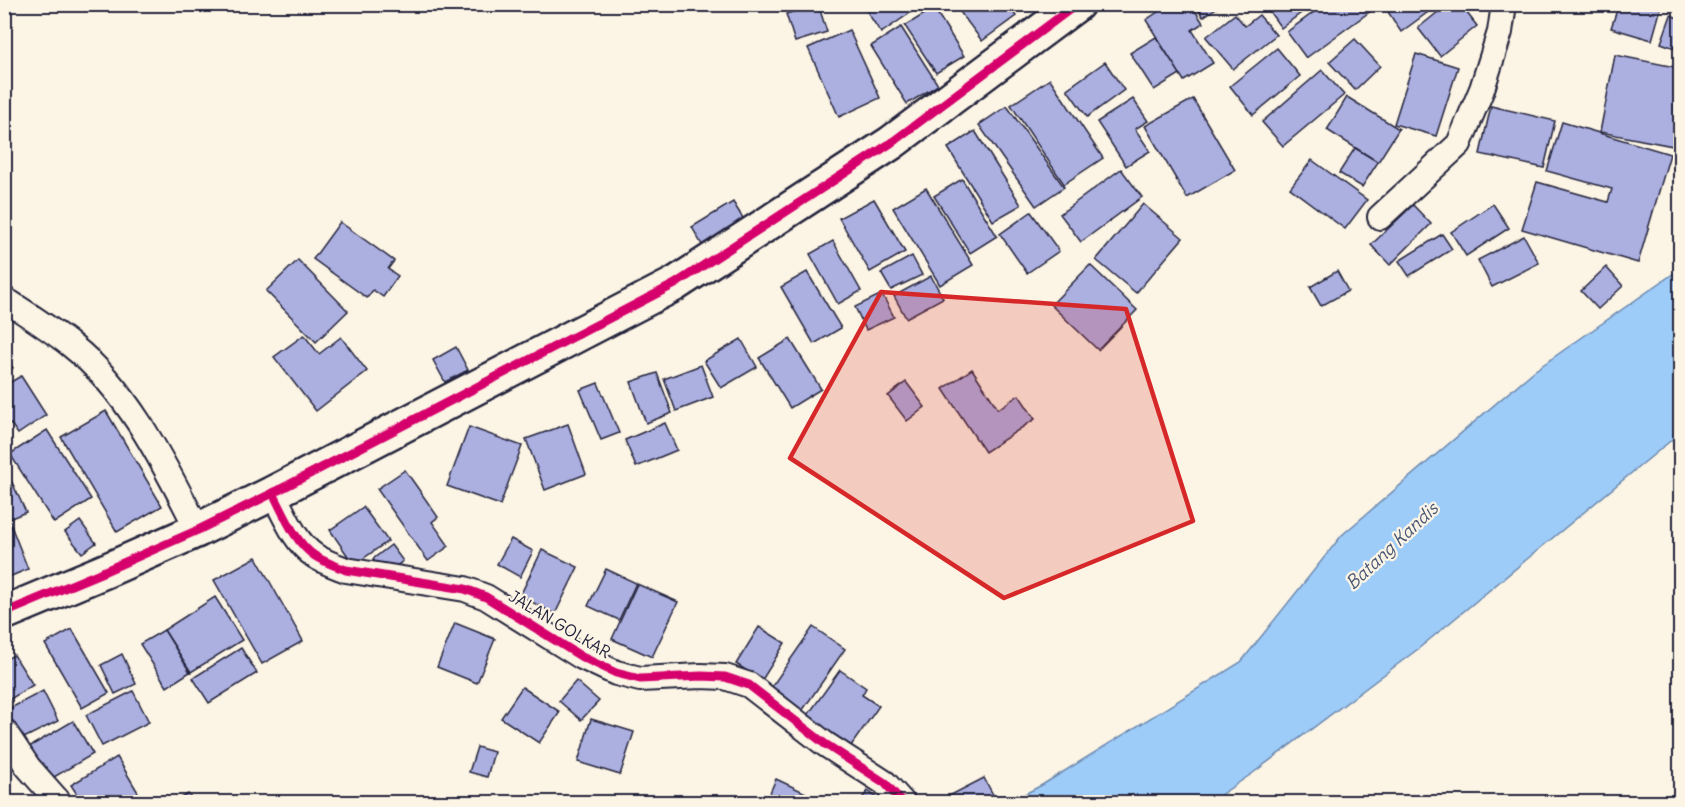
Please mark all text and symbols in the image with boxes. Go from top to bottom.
water label: Batang Kandis [1341,496,1444,594]
street label: JALAN GOLKAR [505,586,615,662]

